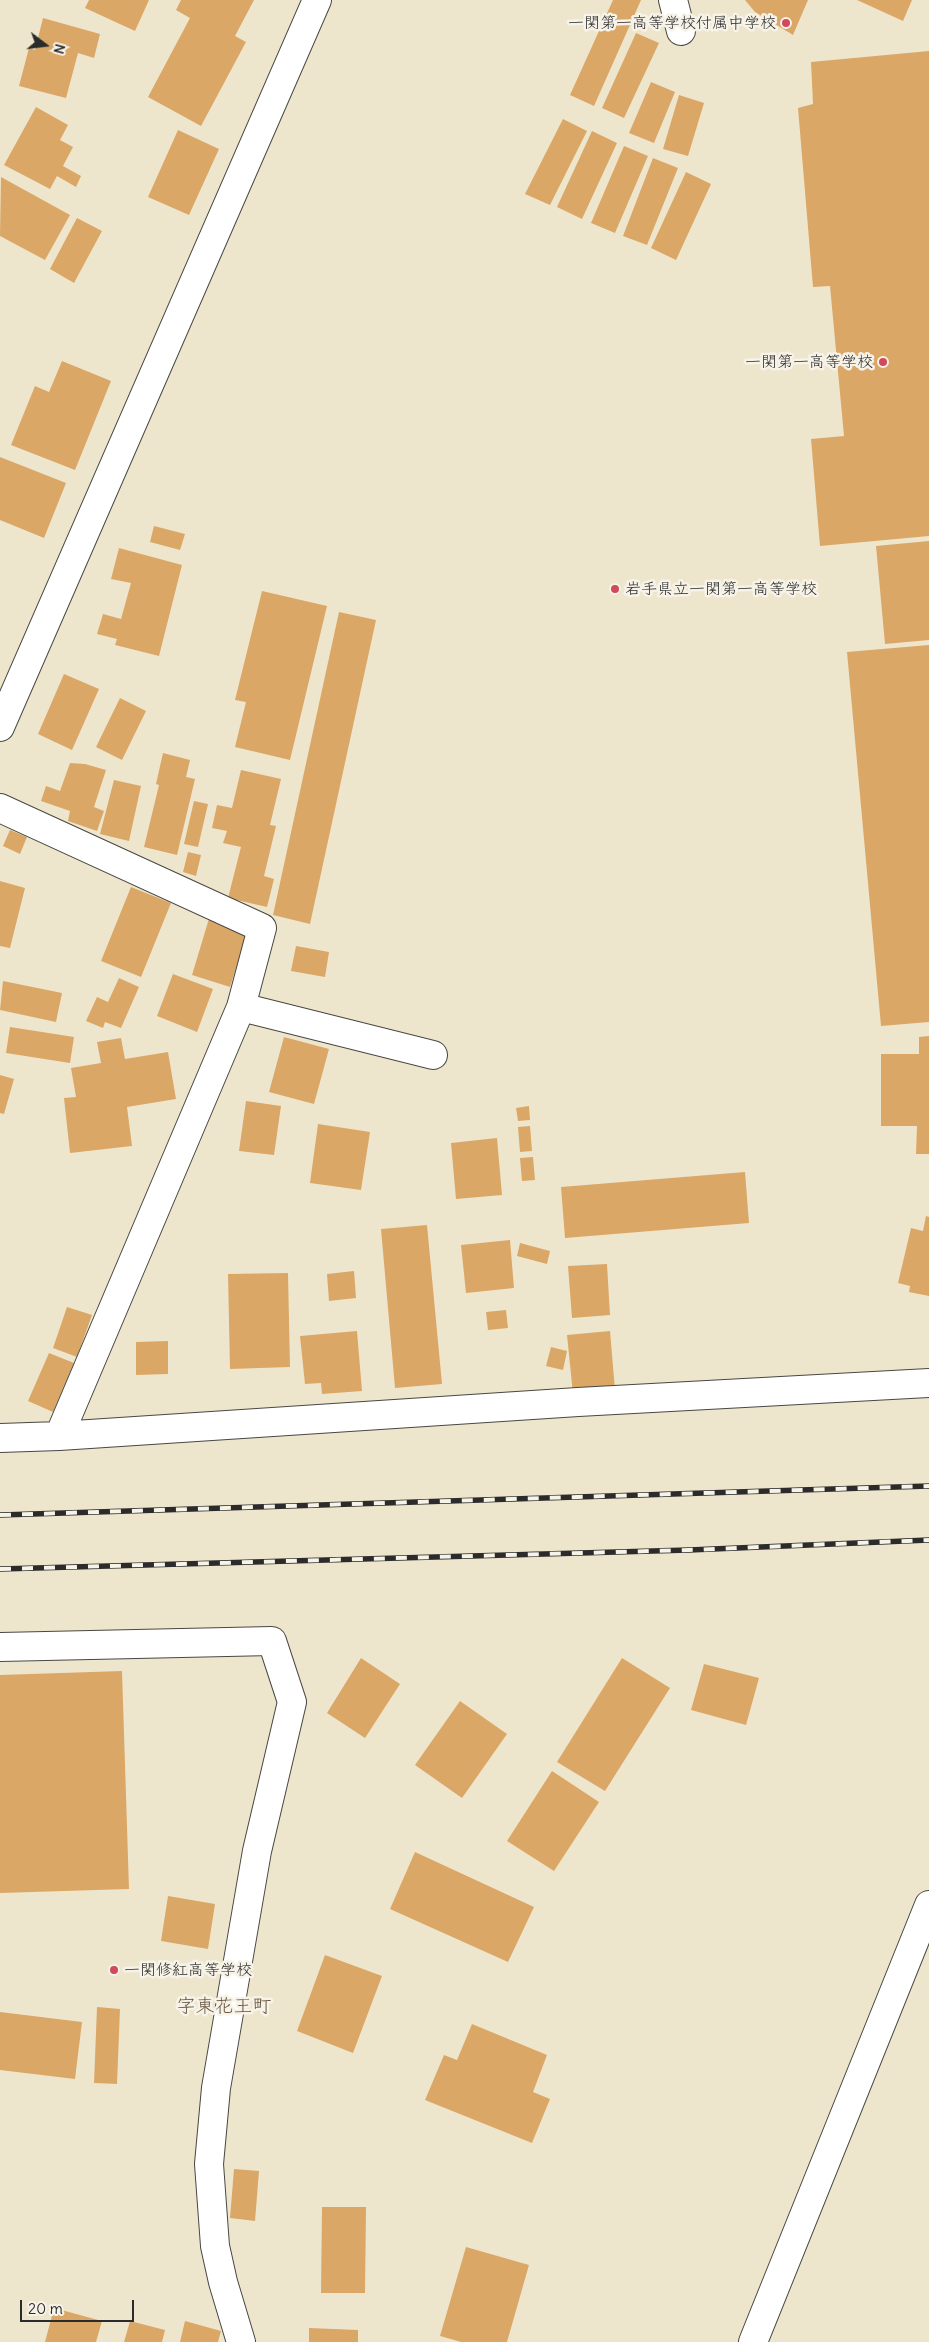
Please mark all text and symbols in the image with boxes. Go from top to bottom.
place label: 一関第一高等学校付属中学校 [568,13,776,33]
marker: 一関第一高等学校付属中学校 [780,17,792,29]
north arrow [20,20,70,70]
text: N [50,42,69,56]
place label: 一関第一高等学校 [745,352,873,372]
marker: 一関第一高等学校 [877,356,889,368]
place label: 岩手県立一関第一高等学校 [625,579,817,599]
marker: 岩手県立一関第一高等学校 [609,583,621,595]
place label: 一関修紅高等学校 [124,1960,252,1980]
marker: 一関修紅高等学校 [108,1964,120,1976]
district label: 字東花王町 [177,1996,271,2018]
scale bar [22,2290,136,2322]
text: 20 m [28,2299,63,2318]

